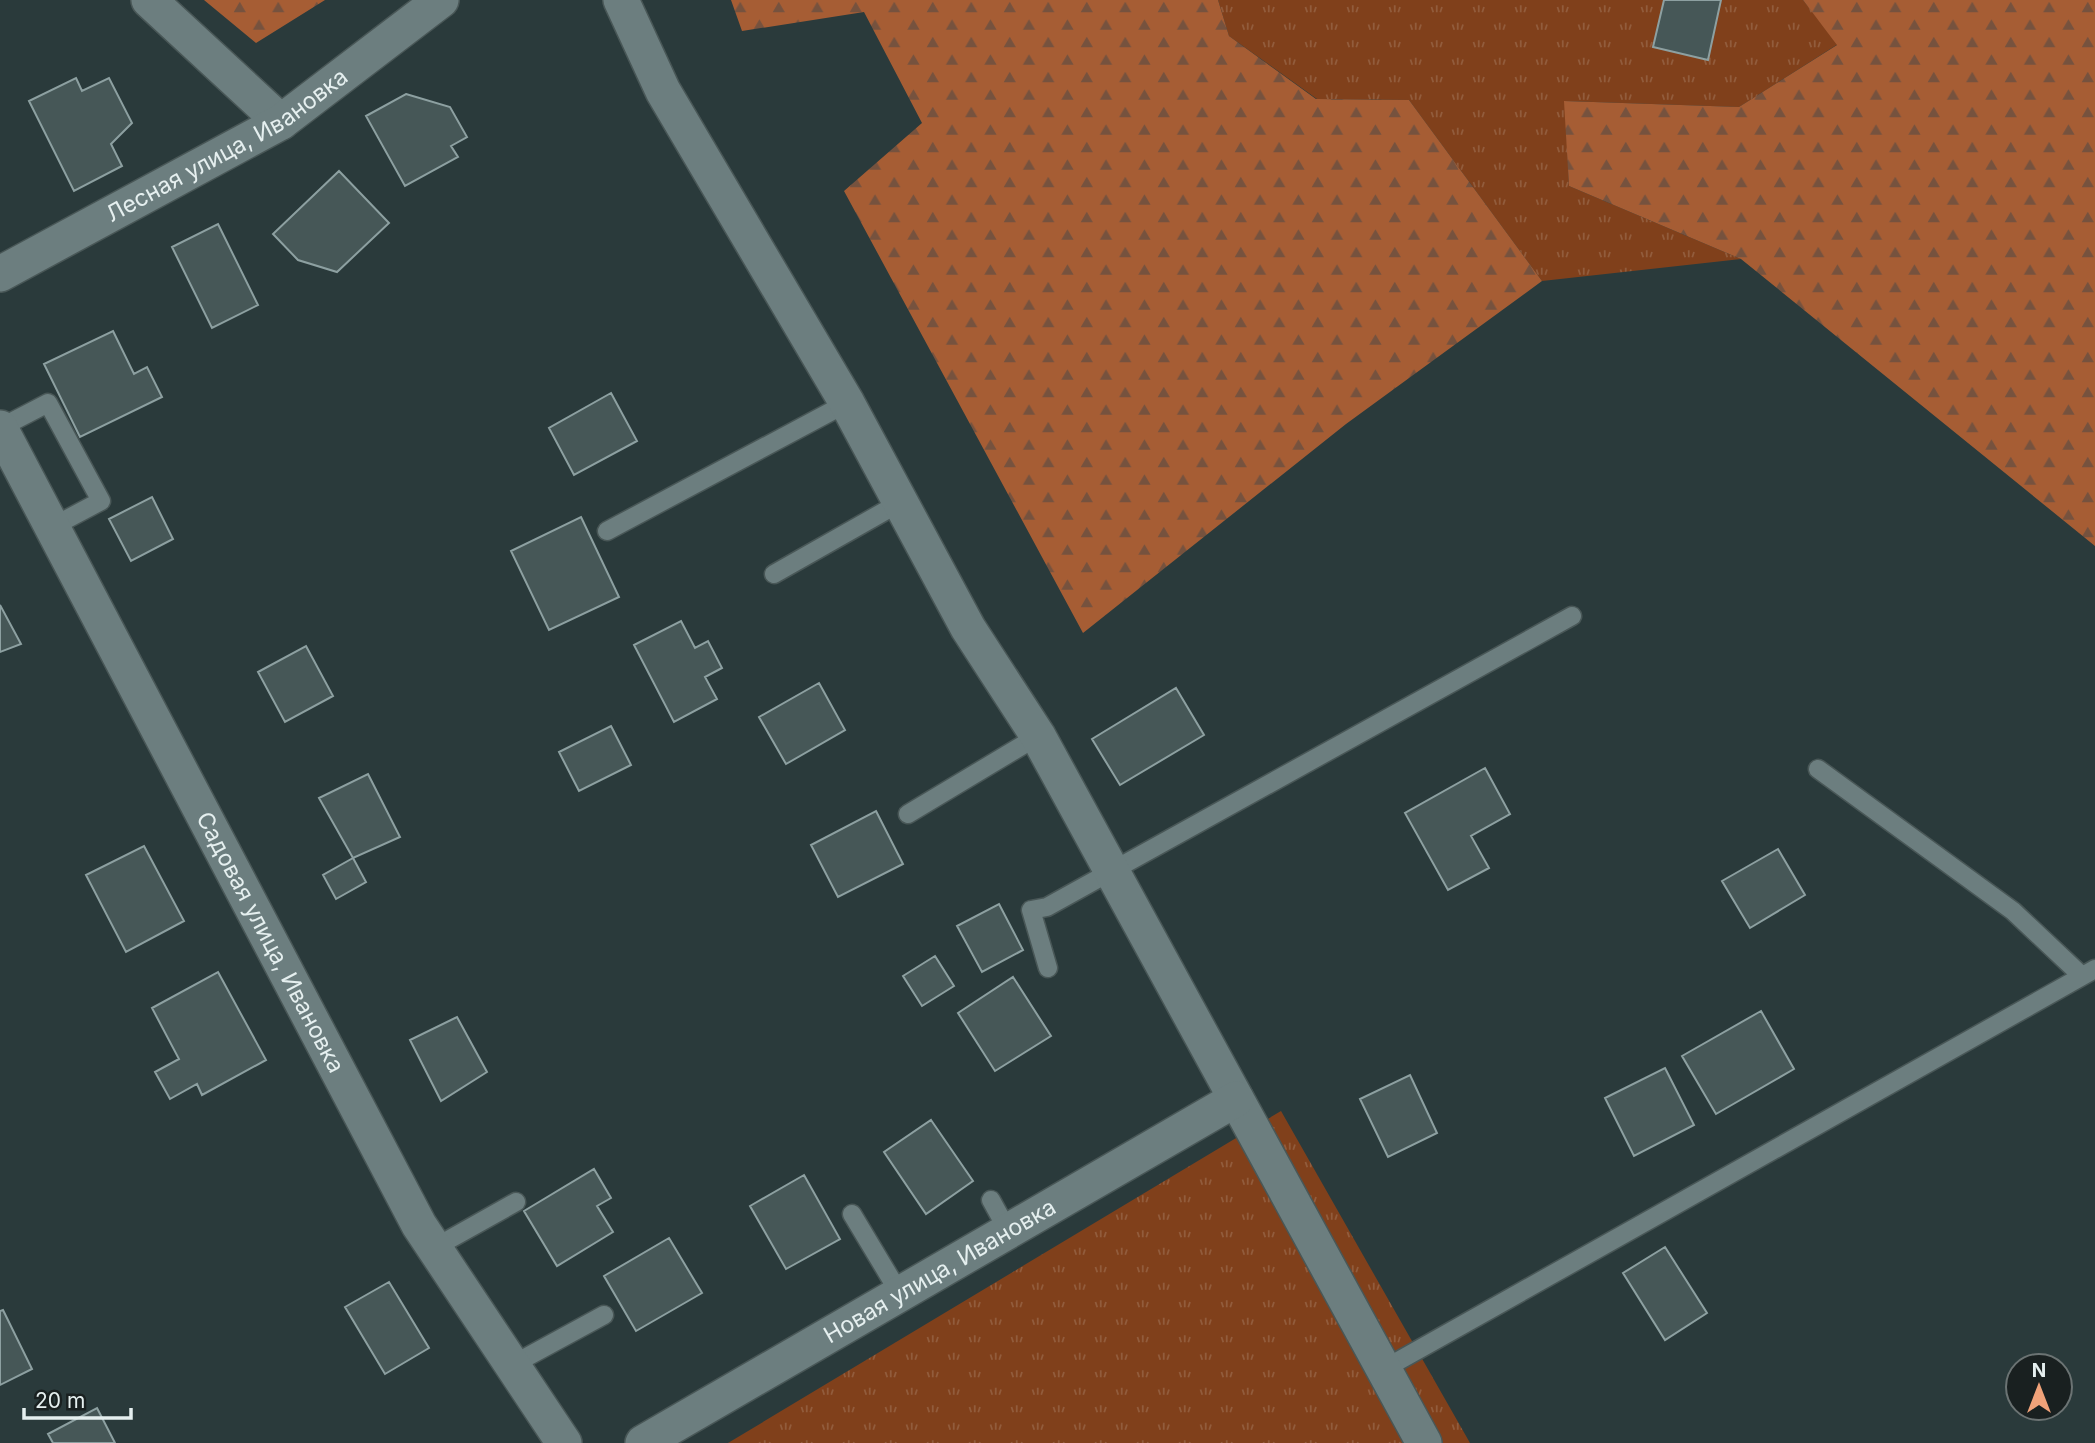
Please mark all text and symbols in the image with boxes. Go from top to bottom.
street label: Лесная улица, Ивановка [101,62,353,228]
street label: Садовая улица, Ивановка [190,807,350,1077]
street label: Новая улица, Ивановка [819,1193,1061,1349]
north arrow [2004,1352,2074,1422]
text: N [2032,1359,2046,1382]
scale bar [24,1376,131,1420]
text: 20 m [35,1388,85,1413]

